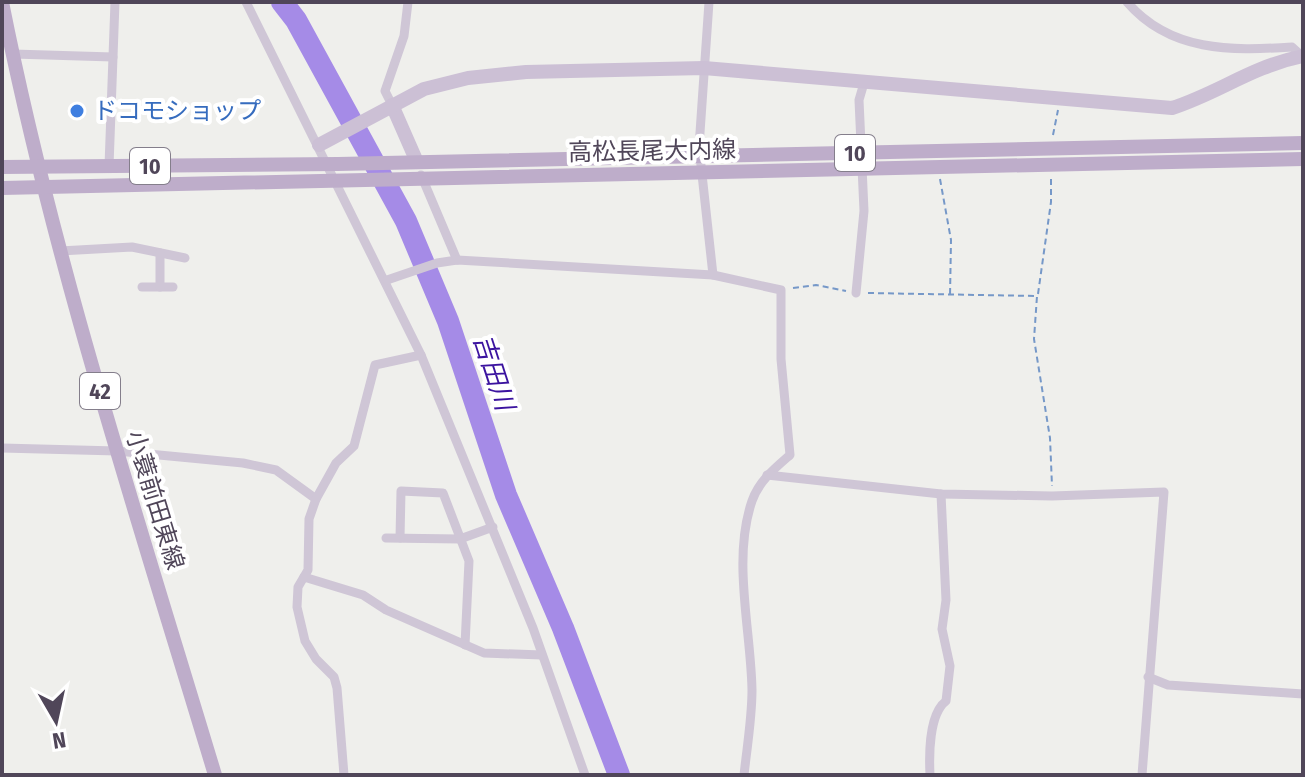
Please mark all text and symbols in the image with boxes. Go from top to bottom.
place label: ドコモショップ [93,97,261,125]
marker: ドコモショップ [68,102,86,120]
road number: 10 [835,135,875,171]
street label: 高松長尾大内線 [568,136,736,166]
road number: 10 [130,148,170,184]
water label: 吉田川 [467,330,521,417]
road number: 42 [80,373,120,409]
street label: 小蓑前田東線 [121,427,189,573]
north arrow [16,681,96,761]
text: N [50,726,68,755]

